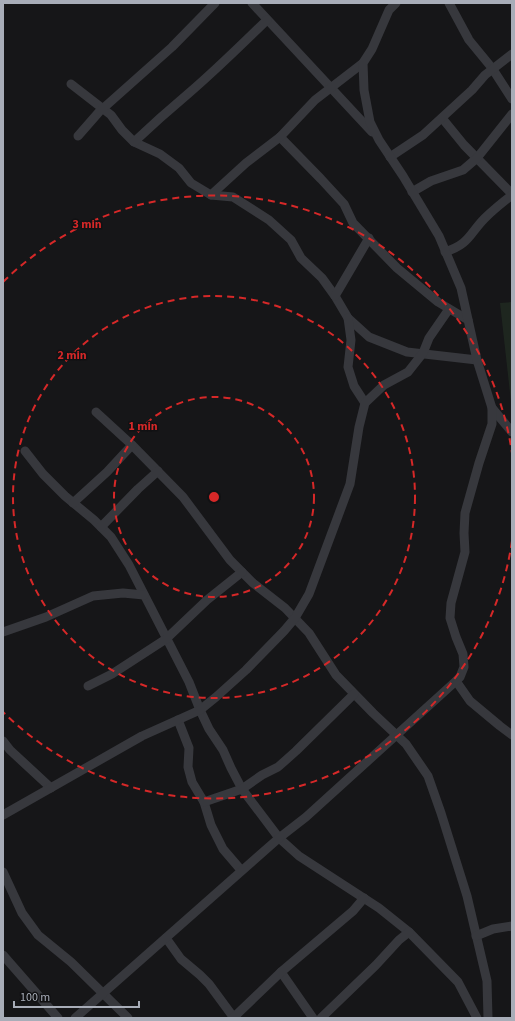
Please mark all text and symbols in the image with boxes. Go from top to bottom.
text: 3 min [72,216,102,233]
text: 2 min [57,347,87,364]
text: 1 min [128,418,158,435]
centre of rings [207,490,221,504]
scale bar [14,983,139,1009]
text: 100 m [20,989,50,1006]

